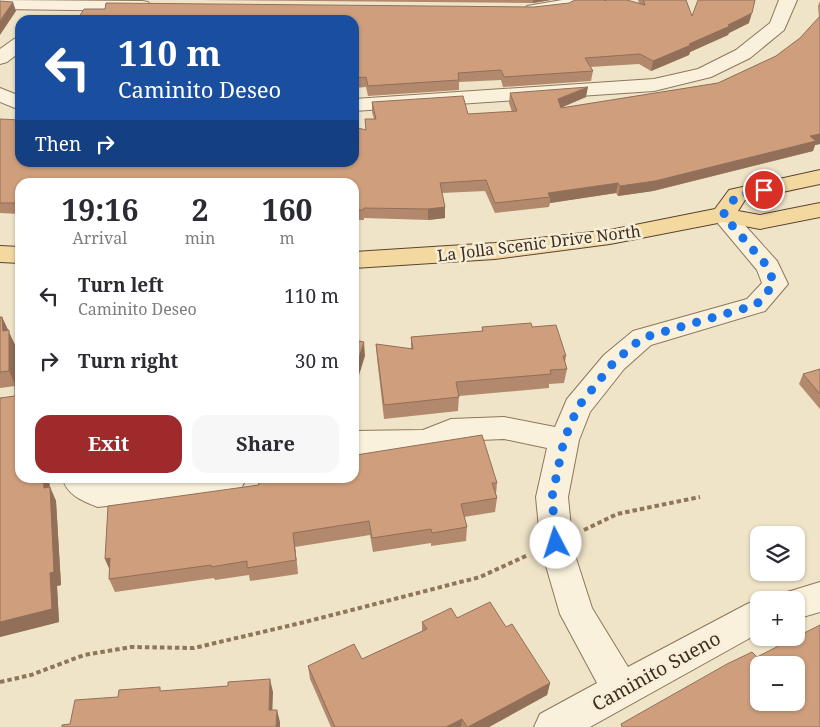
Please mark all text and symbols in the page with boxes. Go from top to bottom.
text: 110 m [118,29,221,76]
icon: left [35,35,100,100]
text: Caminito Deseo [118,74,281,104]
icon: right [91,130,119,158]
text: Then [35,131,81,157]
pin [743,169,785,211]
icon: arrive [750,176,778,204]
text: 19:16 [61,189,138,230]
text: 2 [192,189,208,230]
text: 160 [262,189,313,230]
street label: La Jolla Scenic Drive North [436,220,642,266]
text: Arrival [73,227,127,249]
text: min [185,227,215,249]
text: m [280,227,295,249]
text: Turn left [78,272,164,298]
icon: left [35,282,63,310]
text: 110 m [284,283,339,309]
text: Caminito Deseo [78,298,197,320]
icon: right [35,347,63,375]
text: Turn right [78,348,178,374]
text: 30 m [295,348,339,374]
button: Exit [35,415,182,473]
button: Share [192,415,339,473]
position arrow [529,516,581,568]
map controls [750,526,805,711]
button: layers [750,526,805,581]
button: + [750,591,805,646]
street label: Caminito Sueno [587,625,725,717]
button: − [750,656,805,711]

